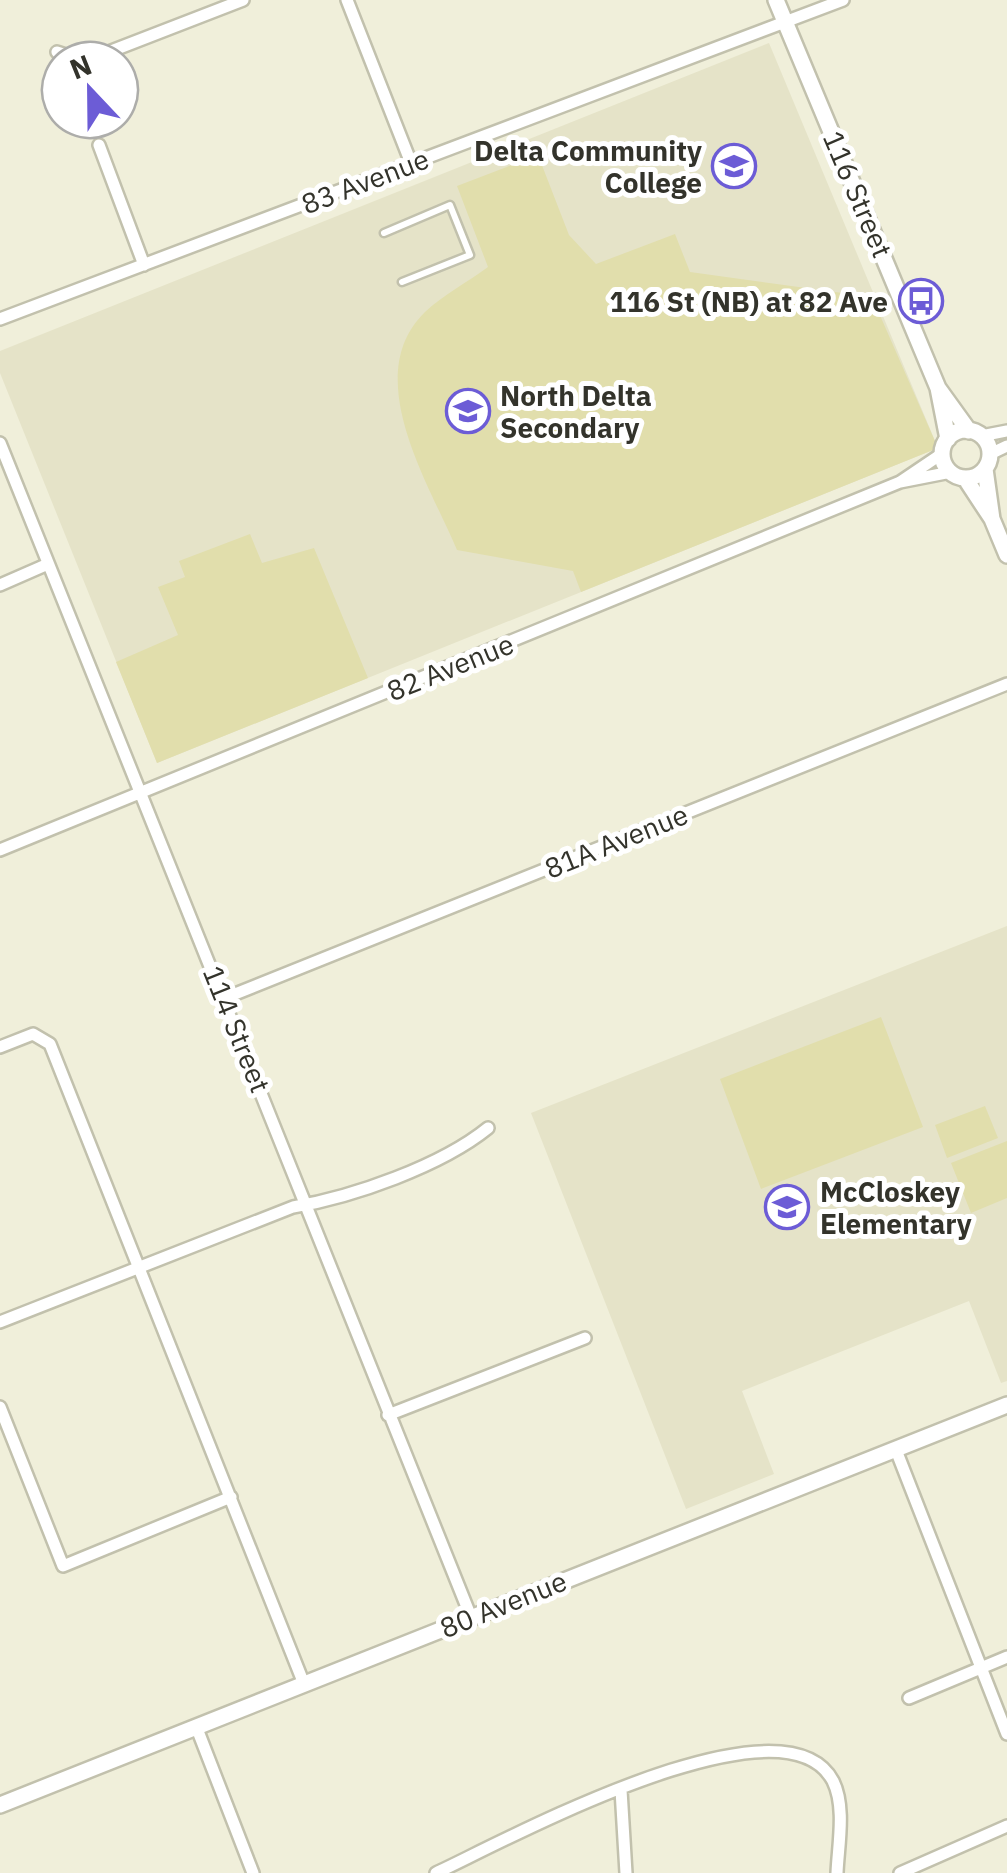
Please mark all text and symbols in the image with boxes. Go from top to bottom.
north arrow [40,40,140,140]
text: N [64,45,97,87]
street label: 116 Street [815,125,901,263]
place label: Delta Community College [474,132,702,201]
street label: 83 Avenue [296,140,434,222]
school or university icon: Delta Community College [711,143,757,189]
bus stop icon: 116 St (NB) at 82 Ave [898,278,944,324]
place label: 116 St (NB) at 82 Ave [610,283,888,320]
place label: North Delta Secondary [500,377,652,446]
school or university icon: North Delta Secondary [445,388,491,434]
street label: 82 Avenue [381,625,519,709]
street label: 81A Avenue [539,795,693,887]
street label: 114 Street [195,960,279,1098]
place label: McCloskey Elementary [820,1173,972,1242]
school or university icon: McCloskey Elementary [764,1184,810,1230]
street label: 80 Avenue [434,1562,572,1646]

